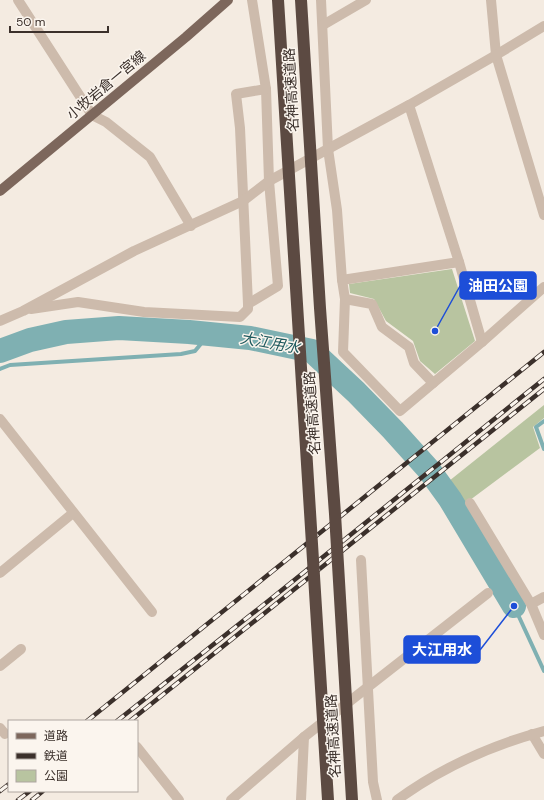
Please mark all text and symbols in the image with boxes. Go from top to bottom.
scale bar [10,8,108,34]
text: 50 m [16,14,45,30]
street label: 小牧岩倉一宮線 [63,47,149,123]
street label: 名神高速道路 [280,48,302,132]
callout: 油田公園 [460,272,536,299]
text: 油田公園 [468,276,528,296]
water label: 大江用水 [239,328,303,358]
street label: 名神高速道路 [300,370,324,456]
callout: 大江用水 [404,636,480,663]
text: 大江用水 [412,640,472,660]
street label: 名神高速道路 [322,694,344,778]
legend [8,720,138,792]
text: 道路 [44,728,68,744]
text: 鉄道 [44,748,68,764]
text: 公園 [44,768,68,784]

